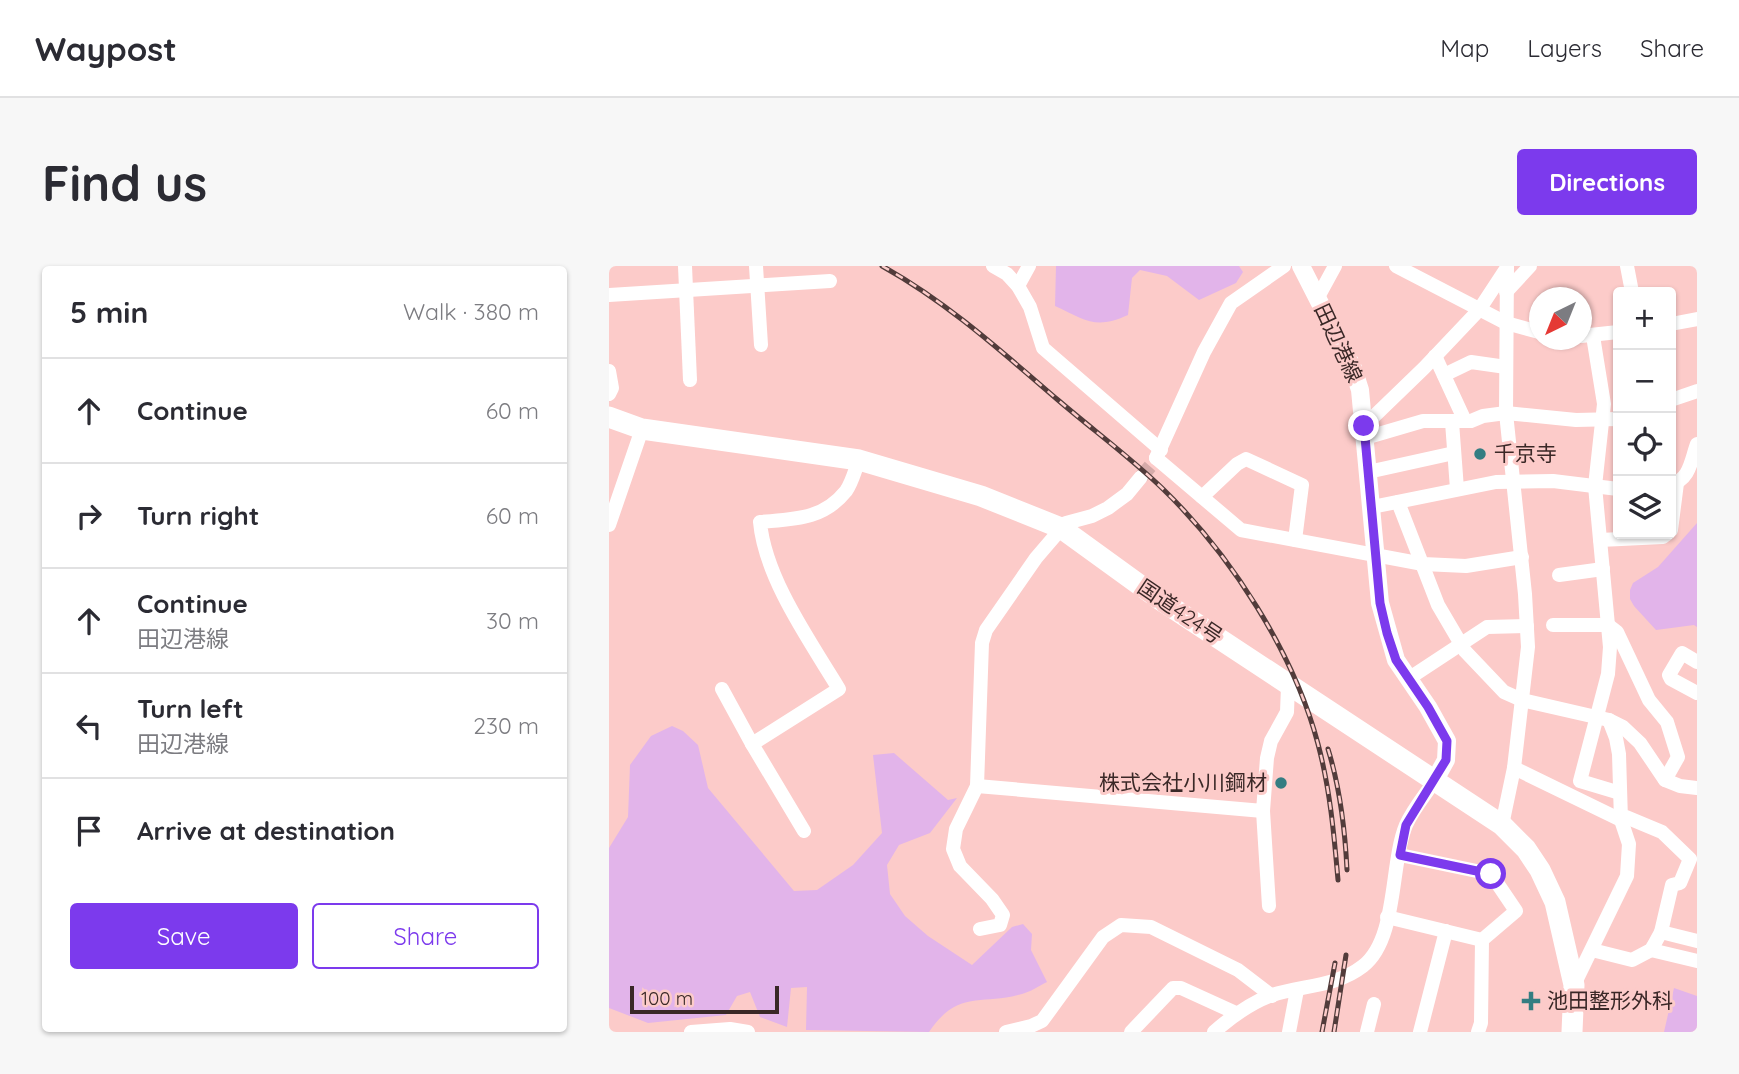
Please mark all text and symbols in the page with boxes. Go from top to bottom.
text: Waypost [35,28,177,69]
text: Map [1440,33,1489,63]
text: Layers [1527,33,1602,63]
text: Share [1640,33,1704,63]
button: Directions [1517,149,1697,215]
text: Find us [42,152,207,213]
north arrow [1529,287,1592,350]
map controls [1613,287,1676,539]
button: + [1613,287,1676,350]
text: 5 min [70,293,148,331]
text: Walk · 380 m [403,297,539,326]
street label: 田辺港線 [1309,299,1368,386]
button: − [1613,350,1676,413]
icon: ahead [70,392,108,430]
text: Continue [137,394,248,427]
text: 60 m [486,396,539,425]
route end [1348,410,1379,441]
button: locate [1613,413,1676,476]
place label: 千京寺 [1494,440,1557,466]
marker: 千京寺 [1472,446,1488,462]
button: layers [1613,476,1676,539]
icon: right [70,497,108,535]
text: Turn right [137,499,259,532]
text: 60 m [486,501,539,530]
street label: 国道424号 [1133,573,1228,649]
text: Continue [137,587,248,620]
icon: ahead [70,602,108,640]
text: 30 m [486,606,539,635]
text: 田辺港線 [137,624,229,653]
text: Turn left [137,692,244,725]
icon: left [70,707,108,745]
text: 230 m [473,711,539,740]
text: 田辺港線 [137,729,229,758]
place label: 株式会社小川鋼材 [1099,769,1267,795]
marker: 株式会社小川鋼材 [1273,775,1289,791]
icon: arrive [70,812,108,850]
text: Arrive at destination [137,814,395,847]
route start [1475,858,1506,889]
button: Save [70,903,298,969]
button: Share [312,903,539,969]
scale bar [630,983,779,1015]
text: 100 m [641,986,693,1010]
place label: 池田整形外科 [1547,987,1673,1013]
marker: 池田整形外科 [1521,991,1541,1011]

